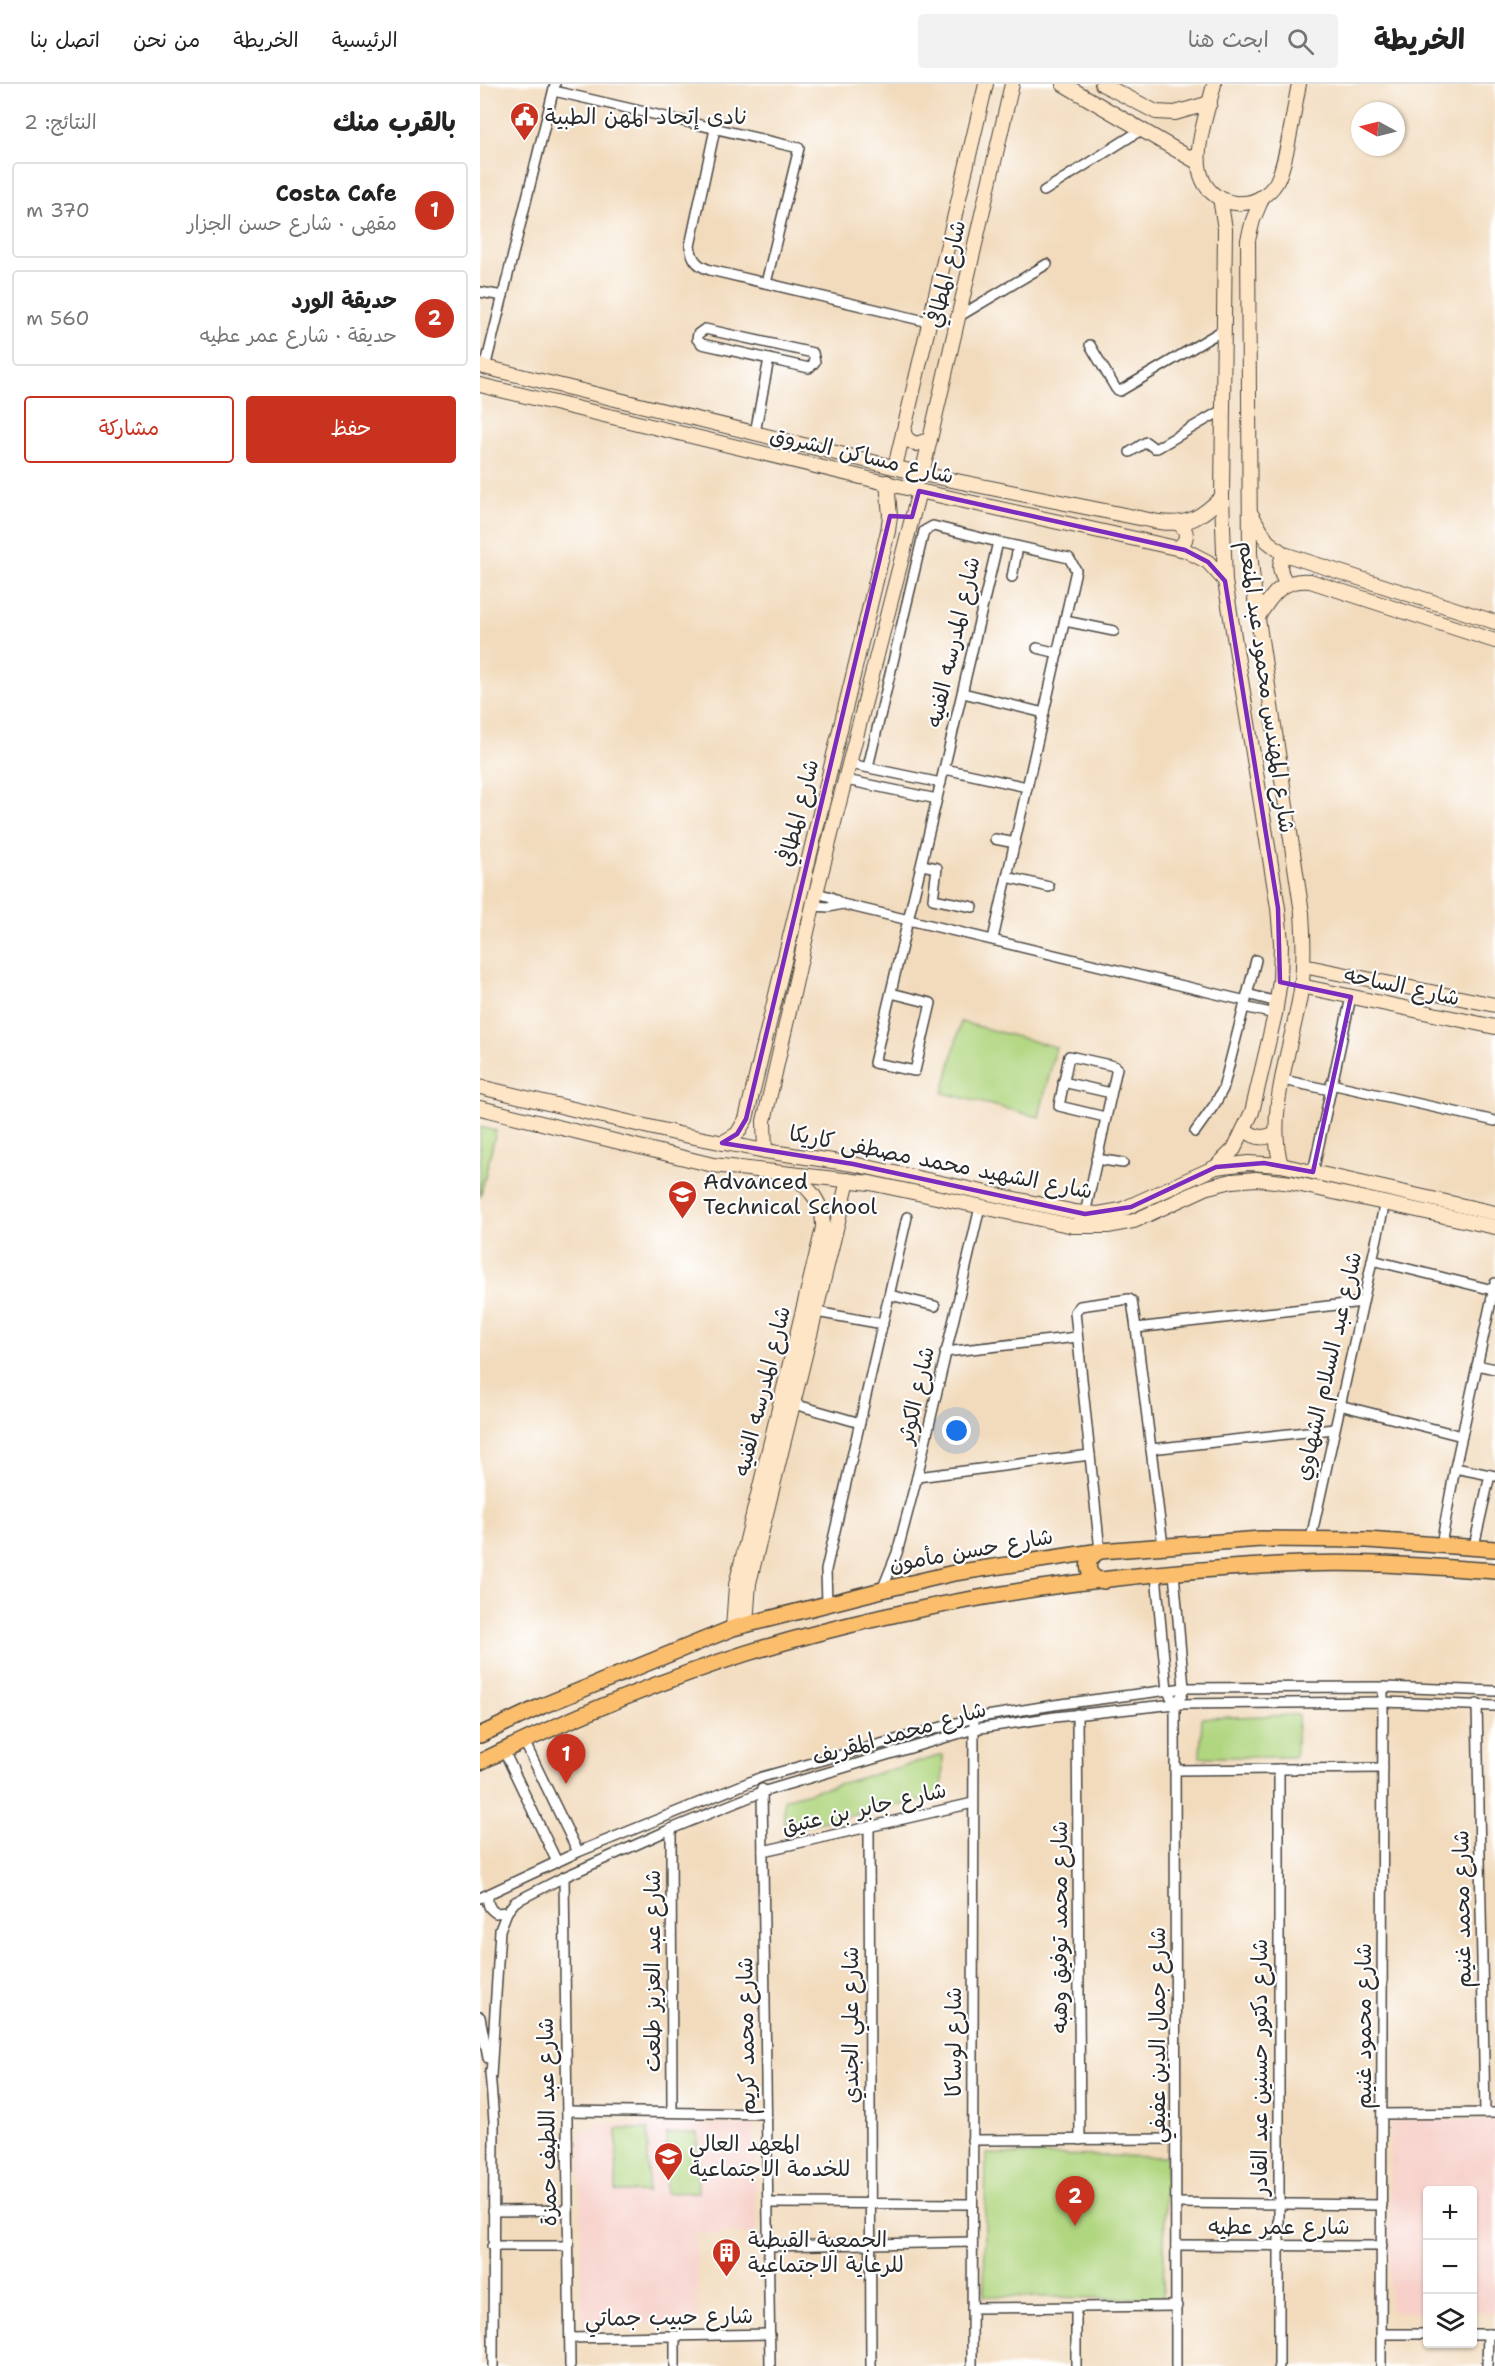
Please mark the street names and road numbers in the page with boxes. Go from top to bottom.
street label: شارع المطافي [920,217,974,331]
street label: شارع مساكن الشروق [767,420,957,491]
street label: شارع المهندس محمود عبد المنعم [1230,539,1302,835]
street label: شارع المدرسه الفنيه [919,554,988,730]
street label: شارع المطافي [771,756,827,870]
street label: شارع الساحه [1341,960,1462,1013]
street label: شارع الشهيد محمد مصطفى كاريكا [787,1118,1095,1207]
street label: شارع عبد السلام الشهاوي [1288,1249,1370,1484]
street label: شارع المدرسه الفنيه [727,1303,798,1479]
street label: شارع الكوثر [890,1344,942,1449]
street label: شارع حسن مأمون [887,1521,1056,1580]
street label: شارع محمد المقريف [809,1694,990,1773]
street label: شارع جابر بن عتيق [779,1775,949,1842]
street label: شارع محمد توفيق وهبه [1045,1821,1075,2033]
street label: شارع محمد غنيم [1446,1830,1480,1988]
street label: شارع عبد العزيز طلعت [638,1870,668,2072]
street label: شارع جمال الدين عفيفي [1143,1927,1177,2143]
street label: شارع دكتور حسنين عبد القادر [1245,1939,1275,2197]
street label: شارع محمود غنيم [1349,1943,1380,2109]
street label: شارع علي الجندي [836,1946,870,2104]
street label: شارع محمد كريم [730,1957,764,2115]
street label: شارع لوساكا [939,1987,969,2097]
street label: شارع عبد اللطيف حمزة [531,2017,564,2227]
street label: شارع عمر عطيه [1208,2212,1350,2242]
street label: شارع حبيب جماتي [585,2301,753,2338]

